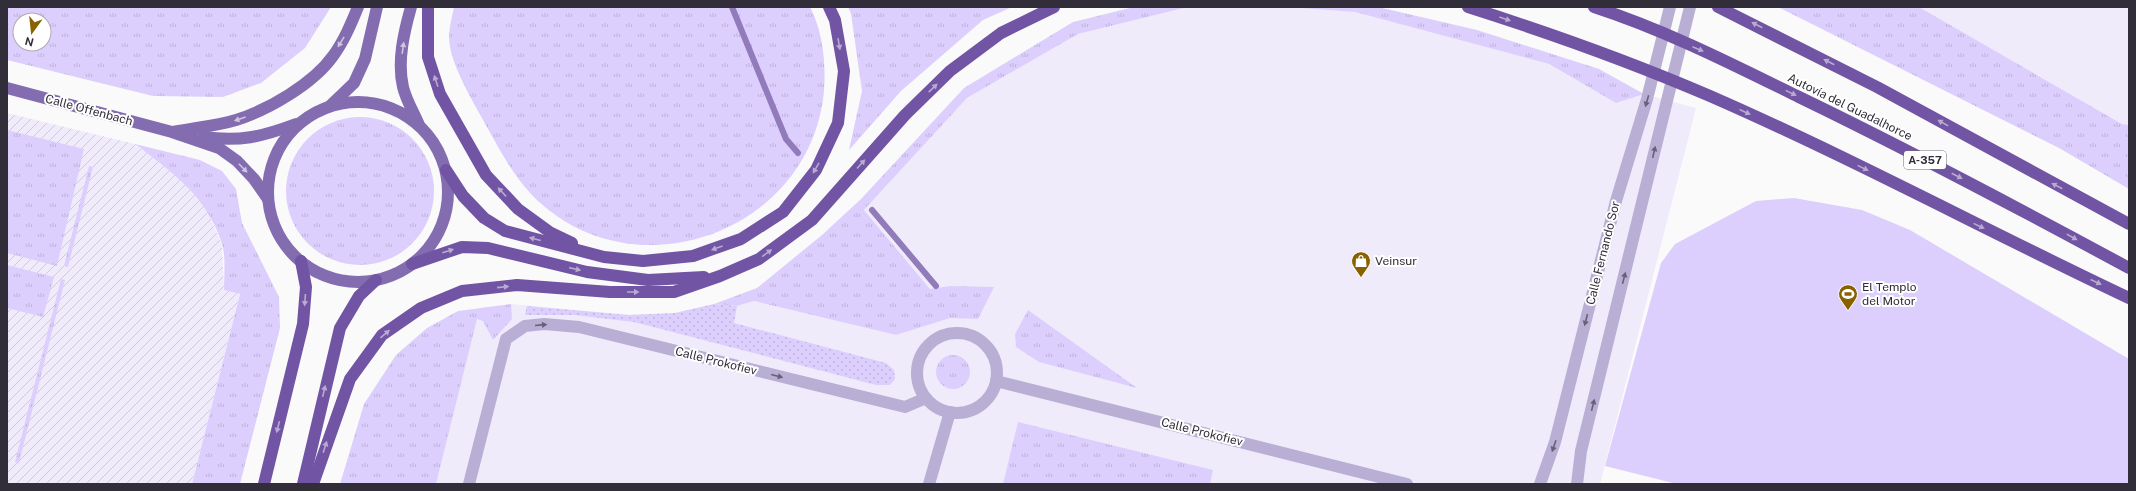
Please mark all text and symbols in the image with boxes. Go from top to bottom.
north arrow [12,12,52,52]
one-way arrow [1499,17,1511,23]
one-way arrow [1751,22,1763,29]
text: N [24,35,35,49]
one-way arrow [338,36,345,48]
one-way arrow [836,38,842,50]
one-way arrow [400,41,406,54]
one-way arrow [1692,46,1704,52]
one-way arrow [1823,59,1834,65]
street label: Autovía del Guadalhorce [1785,71,1915,143]
one-way arrow [433,74,439,86]
one-way arrow [928,83,938,93]
one-way arrow [1785,90,1797,96]
street label: Calle Offenbach [44,92,134,128]
one-way arrow [1644,95,1650,107]
one-way arrow [1740,109,1751,115]
one-way arrow [233,116,245,122]
one-way arrow [1937,120,1949,127]
one-way arrow [1652,146,1658,158]
road number: A-357 [1904,151,1946,169]
one-way arrow [857,159,866,169]
one-way arrow [812,162,819,174]
one-way arrow [238,163,247,172]
one-way arrow [1857,165,1868,171]
one-way arrow [1952,173,1963,179]
one-way arrow [2051,183,2063,189]
one-way arrow [497,187,507,197]
street label: Calle Fernando Sor [1583,199,1623,306]
one-way arrow [1973,223,1985,229]
one-way arrow [2066,234,2078,241]
one-way arrow [529,236,541,242]
one-way arrow [710,245,722,251]
one-way arrow [443,248,455,254]
one-way arrow [762,249,773,257]
shop icon: Veinsur [1350,250,1372,278]
place label: Veinsur [1375,254,1417,268]
one-way arrow [569,267,582,273]
one-way arrow [1621,272,1627,284]
one-way arrow [2091,279,2102,285]
place label: El Templo del Motor [1862,280,1917,308]
one-way arrow [497,283,509,290]
sports icon: El Templo del Motor [1837,283,1859,311]
one-way arrow [627,289,640,295]
one-way arrow [301,294,308,306]
one-way arrow [1583,315,1589,327]
one-way arrow [535,321,547,328]
one-way arrow [380,329,391,338]
street label: Calle Prokofiev [674,344,758,378]
one-way arrow [771,373,783,379]
one-way arrow [321,385,327,397]
one-way arrow [1590,398,1596,411]
street label: Calle Prokofiev [1160,415,1244,449]
one-way arrow [275,421,281,433]
one-way arrow [322,441,328,453]
one-way arrow [1550,441,1556,453]

